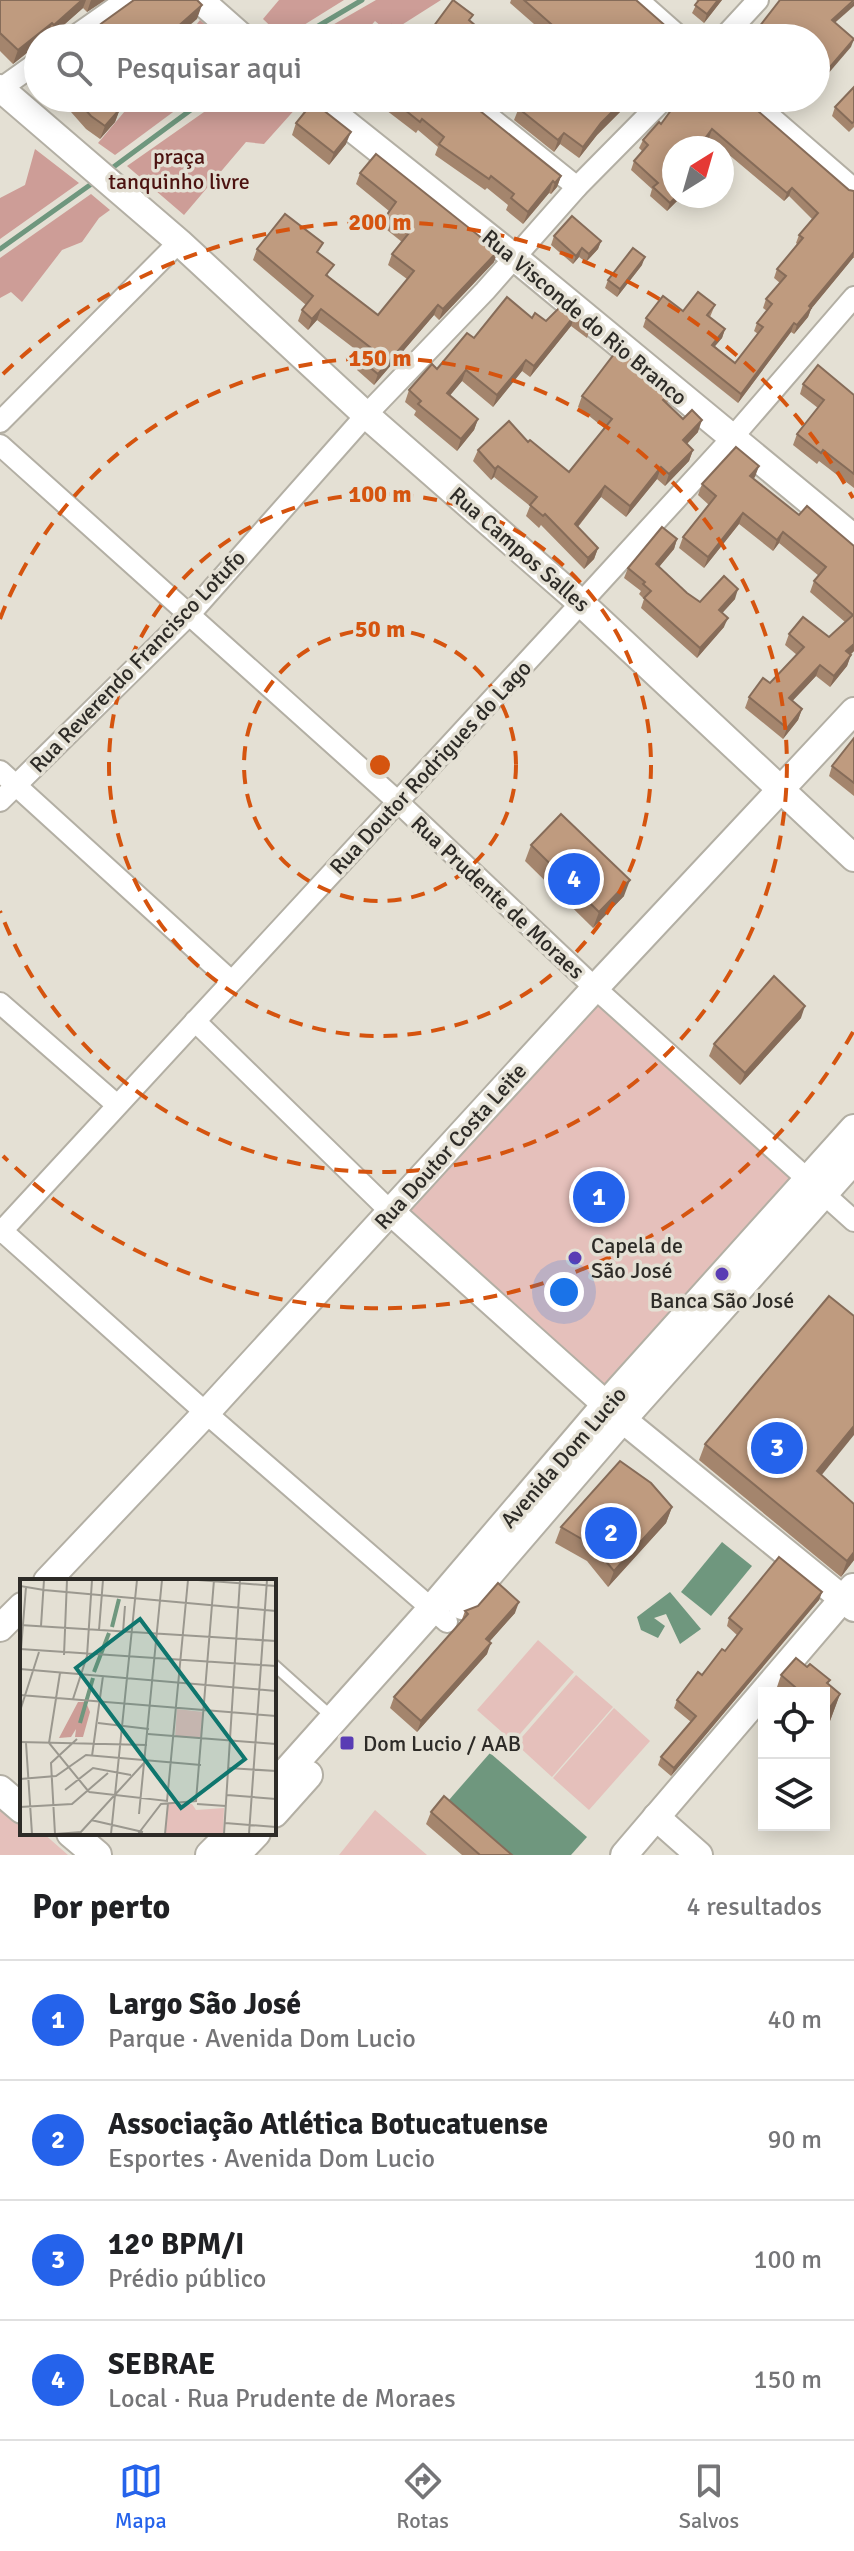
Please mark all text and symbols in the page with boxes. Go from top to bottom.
search box [24,24,830,112]
icon: search [52,46,96,90]
text: Pesquisar aqui [116,50,302,87]
north arrow [662,136,734,208]
park label: praça tanquinho livre [108,143,250,195]
text: 200 m [348,207,412,237]
street label: Rua Visconde do Rio Branco [477,224,693,411]
text: 150 m [348,343,412,373]
text: 100 m [348,479,412,509]
street label: Rua Campos Salles [444,481,595,618]
street label: Rua Reverendo Francisco Lotufo [24,544,251,778]
text: 50 m [355,614,405,644]
street label: Rua Doutor Rodrigues do Lago [324,655,537,880]
centre of rings [366,751,394,779]
street label: Rua Prudente de Moraes [405,810,590,985]
pin: 4 [548,849,600,909]
street label: Rua Doutor Costa Leite [369,1058,532,1235]
pin: 1 [573,1167,625,1227]
place label: Capela de São José [591,1232,683,1284]
marker: Capela de São José [566,1249,584,1267]
marker: Banca São José [713,1265,731,1283]
your location [544,1272,584,1312]
place label: Banca São José [650,1287,794,1314]
street label: Avenida Dom Lucio [495,1381,632,1534]
pin: 3 [751,1418,803,1478]
pin: 2 [585,1503,637,1563]
inset map [20,1579,276,1835]
map controls [758,1687,830,1831]
button: locate [758,1687,830,1759]
place label: Dom Lucio / AAB [363,1730,521,1757]
marker: Dom Lucio / AAB [338,1734,356,1752]
button: layers [758,1759,830,1831]
text: Por perto [32,1886,170,1928]
text: 4 resultados [686,1891,822,1923]
text: Largo São José [108,1986,301,2023]
text: 1 [51,2004,65,2036]
text: 40 m [767,2004,822,2036]
text: Parque · Avenida Dom Lucio [108,2023,416,2055]
text: Associação Atlética Botucatuense [108,2106,548,2143]
text: 2 [51,2124,65,2156]
text: 90 m [767,2124,822,2156]
text: Esportes · Avenida Dom Lucio [108,2143,435,2175]
text: 12º BPM/I [108,2226,244,2263]
text: 3 [51,2244,65,2276]
text: 100 m [753,2244,822,2276]
text: Prédio público [108,2263,266,2295]
text: SEBRAE [108,2346,215,2383]
text: 4 [51,2364,65,2396]
text: 150 m [753,2364,822,2396]
text: Local · Rua Prudente de Moraes [108,2383,456,2415]
tab: Mapa [115,2459,167,2534]
tab: Rotas [396,2459,449,2534]
tab: Salvos [679,2459,739,2534]

